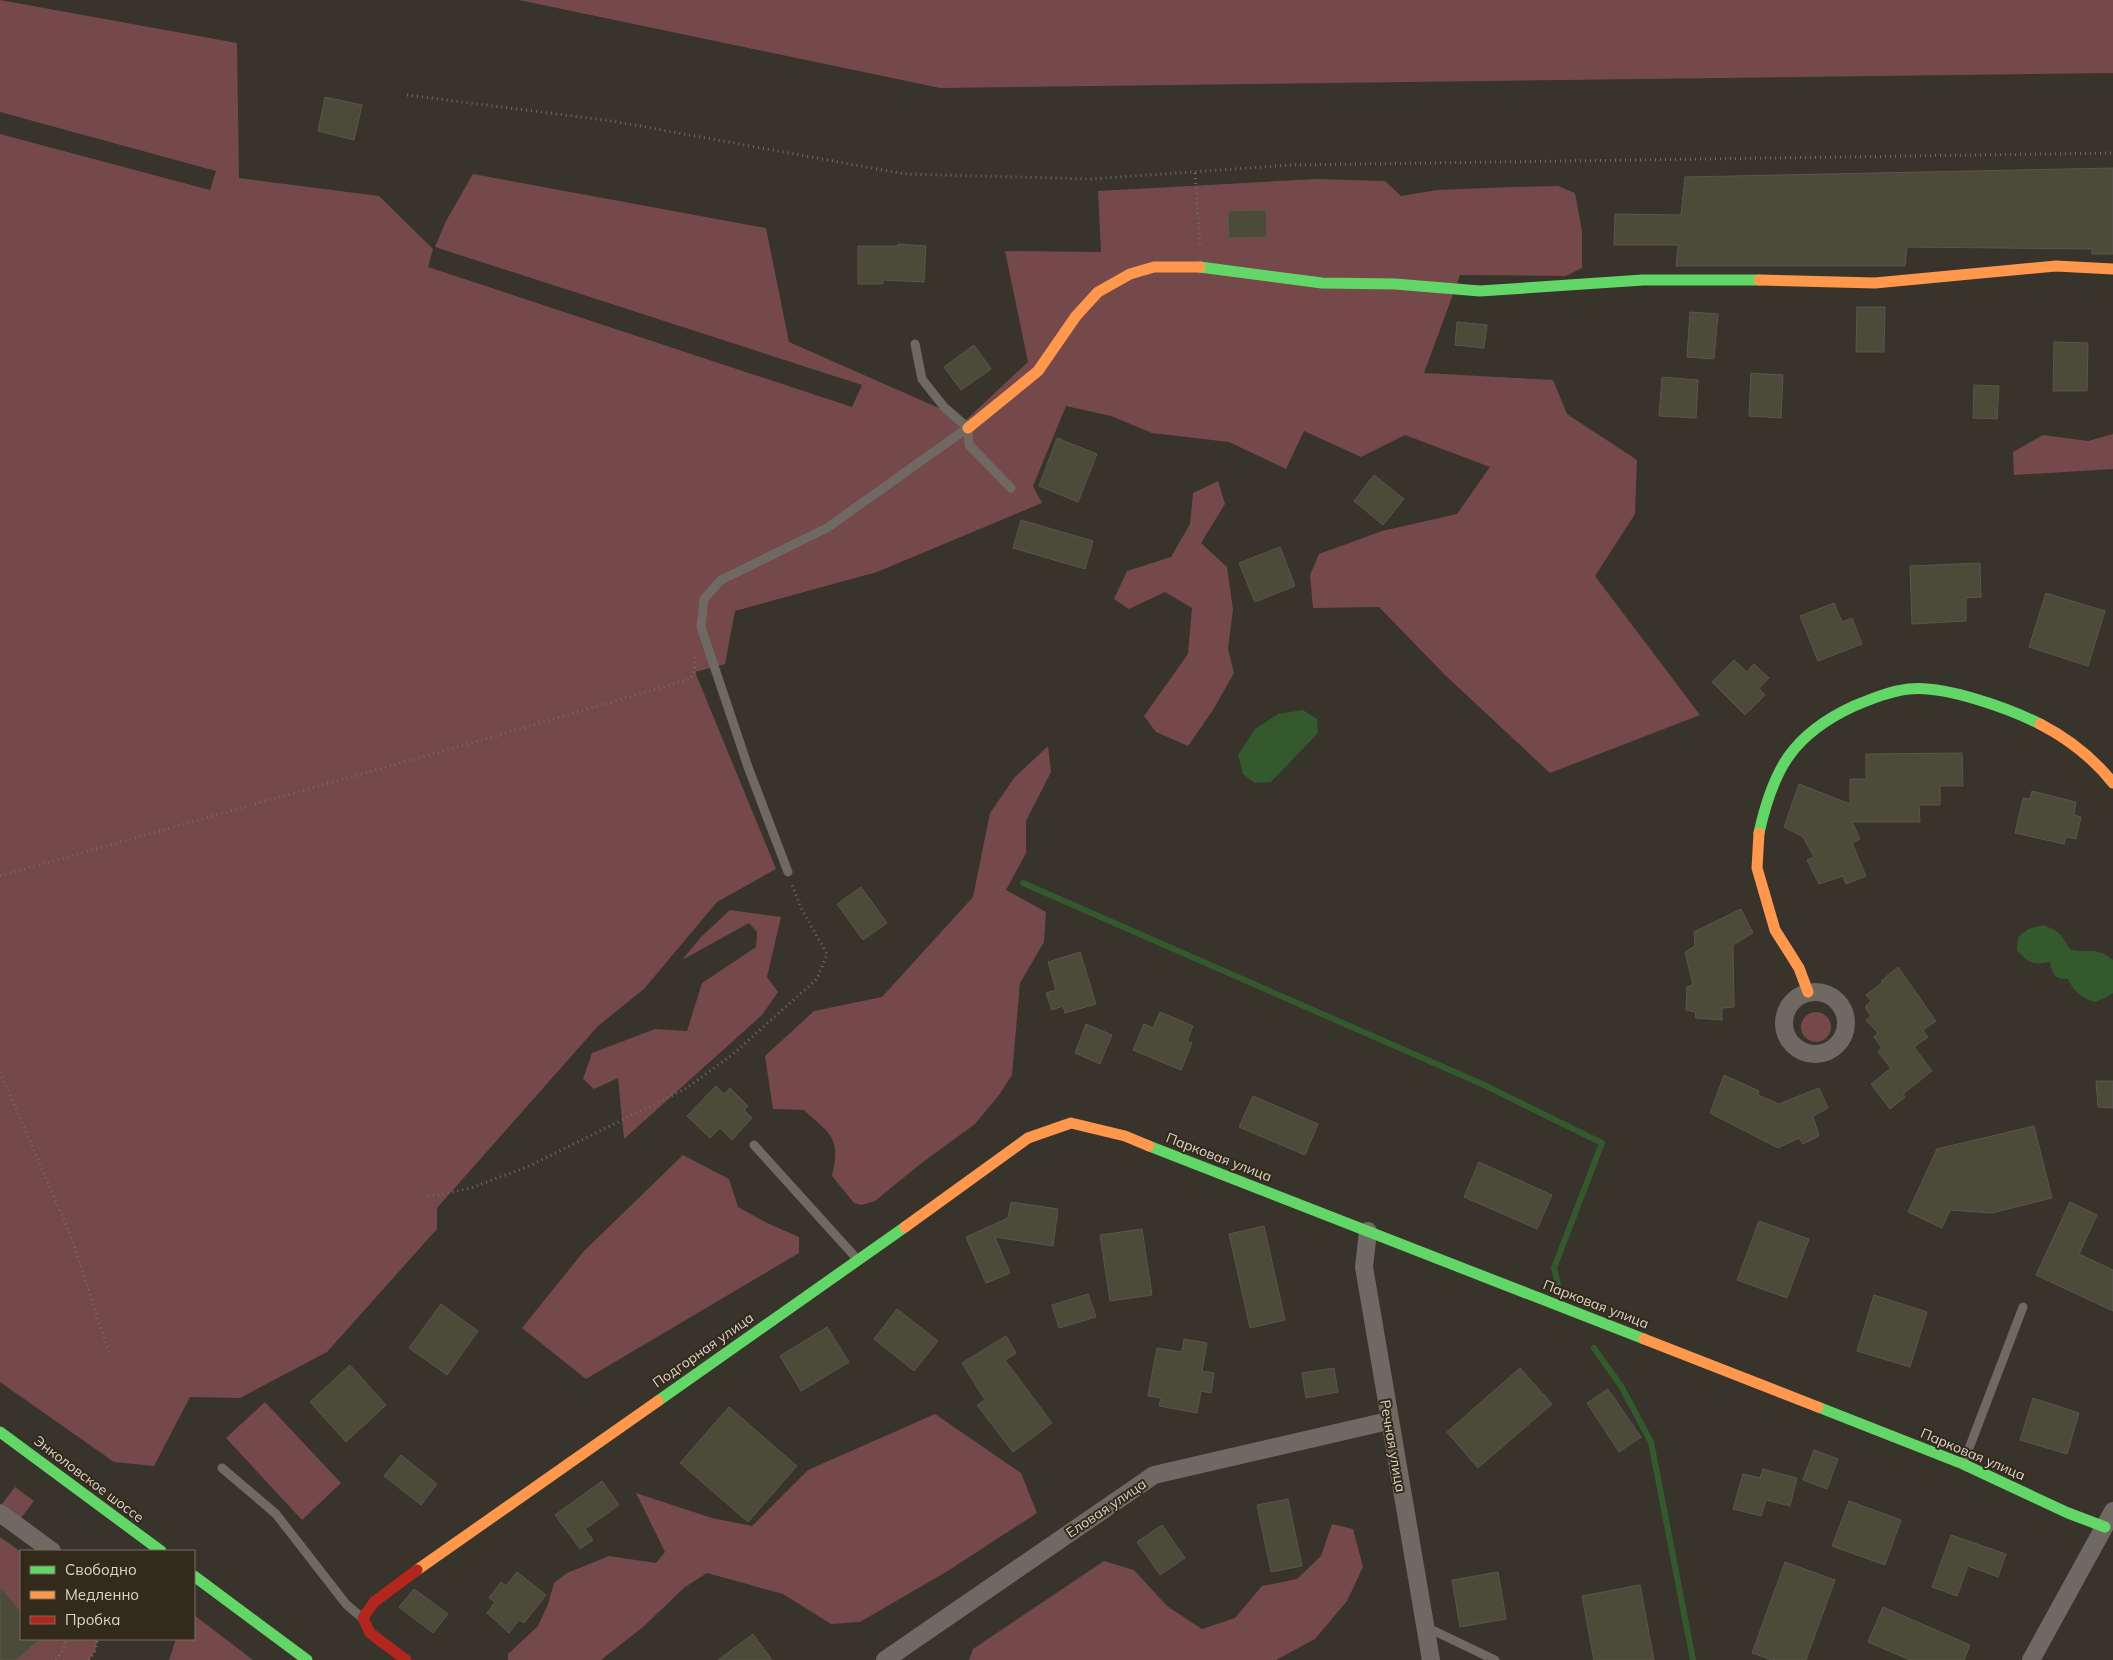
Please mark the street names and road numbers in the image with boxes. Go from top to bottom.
street label: Парковая улица [1164,1129,1274,1185]
street label: Парковая улица [1541,1276,1651,1332]
street label: Подгорная улица [649,1308,757,1392]
street label: Речная улица [1376,1398,1410,1494]
street label: Парковая улица [1918,1424,2028,1484]
street label: Энколовское шоссе [30,1432,148,1526]
street label: Еловая улица [1062,1475,1150,1541]

